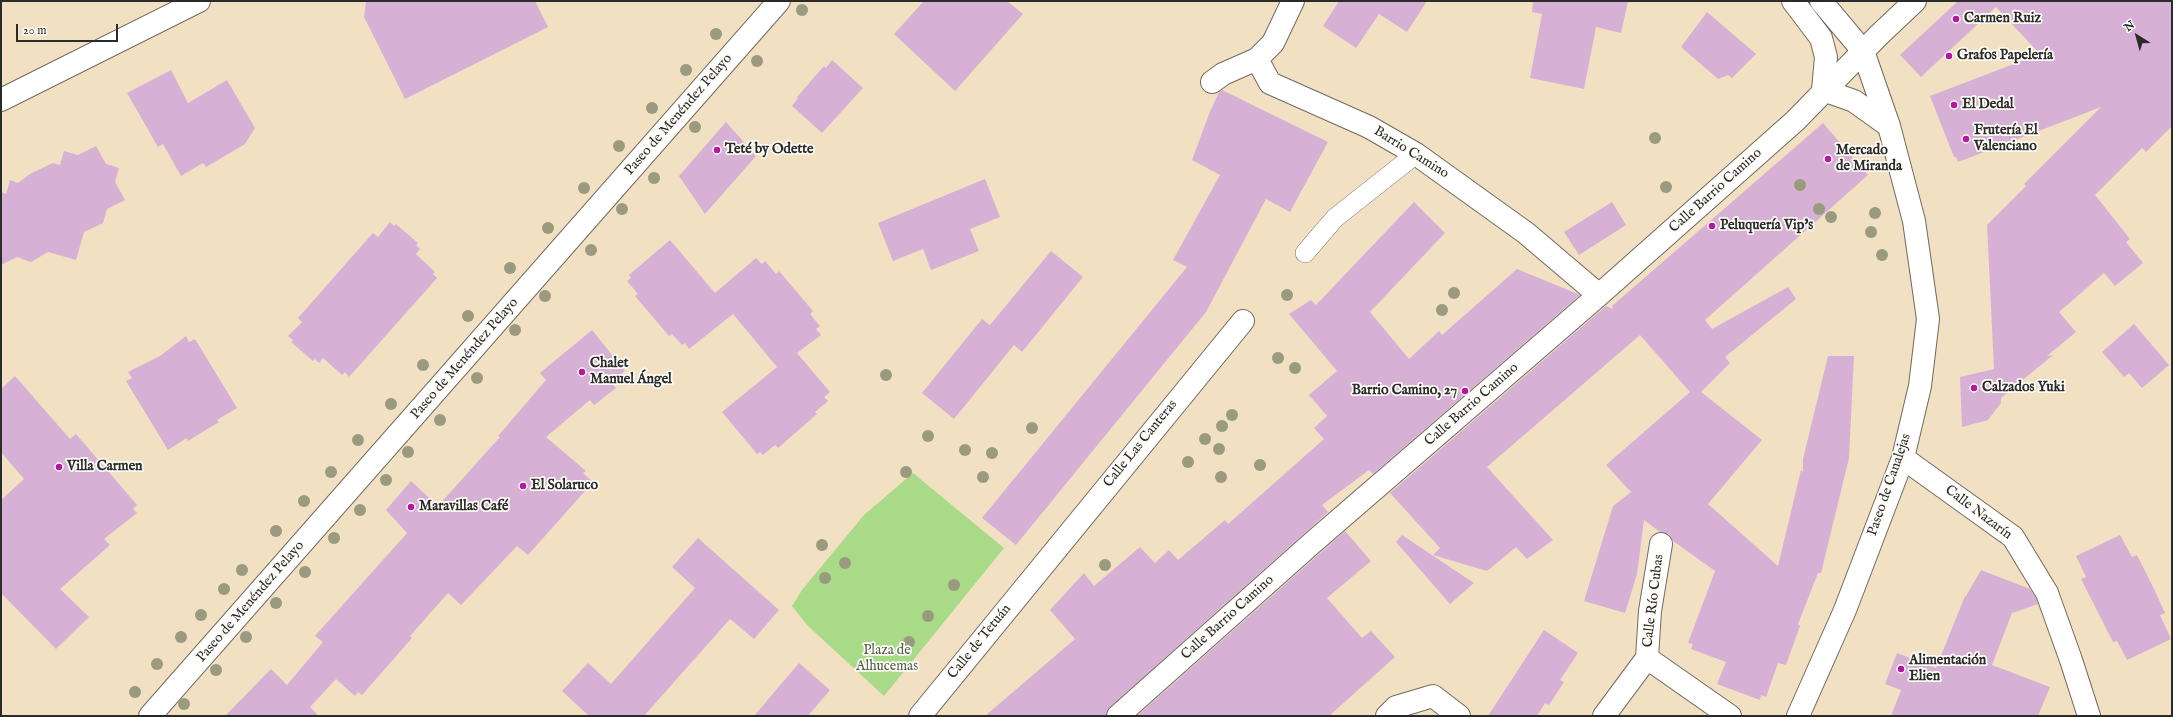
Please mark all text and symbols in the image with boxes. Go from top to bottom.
place label: Carmen Ruiz [1964,11,2041,27]
marker: Carmen Ruiz [1951,14,1961,24]
scale bar [18,16,120,42]
north arrow [2117,16,2157,56]
text: N [2122,18,2138,35]
text: 20 m [23,23,46,38]
place label: Grafos Papelería [1957,48,2053,64]
street label: Paseo de Menéndez Pelayo [622,51,736,179]
marker: Grafos Papelería [1944,51,1954,61]
place label: El Dedal [1962,97,2014,113]
marker: El Dedal [1949,100,1959,110]
street label: Barrio Camino [1370,123,1452,183]
place label: Frutería El Valenciano [1974,123,2038,156]
marker: Frutería El Valenciano [1961,134,1971,144]
place label: Teté by Odette [725,142,814,158]
place label: Mercado de Miranda [1836,143,1902,176]
marker: Teté by Odette [712,145,722,155]
street label: Calle Barrio Camino [1666,145,1766,237]
marker: Mercado de Miranda [1823,154,1833,164]
place label: Peluquería Vip's [1720,218,1813,234]
marker: Peluquería Vip's [1707,221,1717,231]
street label: Paseo de Menéndez Pelayo [408,295,522,423]
place label: Chalet Manuel Ángel [590,356,672,388]
street label: Calle Barrio Camino [1422,360,1522,450]
marker: Chalet Manuel Ángel [577,367,587,377]
place label: Calzados Yuki [1982,380,2065,396]
place label: Barrio Camino, 27 [1352,383,1457,399]
marker: Calzados Yuki [1969,383,1979,393]
marker: Barrio Camino, 27 [1460,386,1470,396]
street label: Calle Las Canteras [1101,397,1181,491]
street label: Paseo de Canalejas [1865,432,1915,538]
place label: Villa Carmen [67,459,143,475]
marker: Villa Carmen [54,462,64,472]
place label: El Solaruco [531,478,598,494]
marker: El Solaruco [518,481,528,491]
street label: Calle Nazarín [1941,482,2015,544]
place label: Maravillas Café [419,499,508,515]
marker: Maravillas Café [406,502,416,512]
street label: Paseo de Menéndez Pelayo [194,538,308,666]
street label: Calle Río Cubas [1640,553,1668,649]
street label: Calle Barrio Camino [1178,572,1278,664]
street label: Calle de Tetuán [945,601,1015,683]
park label: Plaza de Alhucemas [856,643,918,676]
place label: Alimentación Elien [1909,653,1986,686]
marker: Alimentación Elien [1896,664,1906,674]

